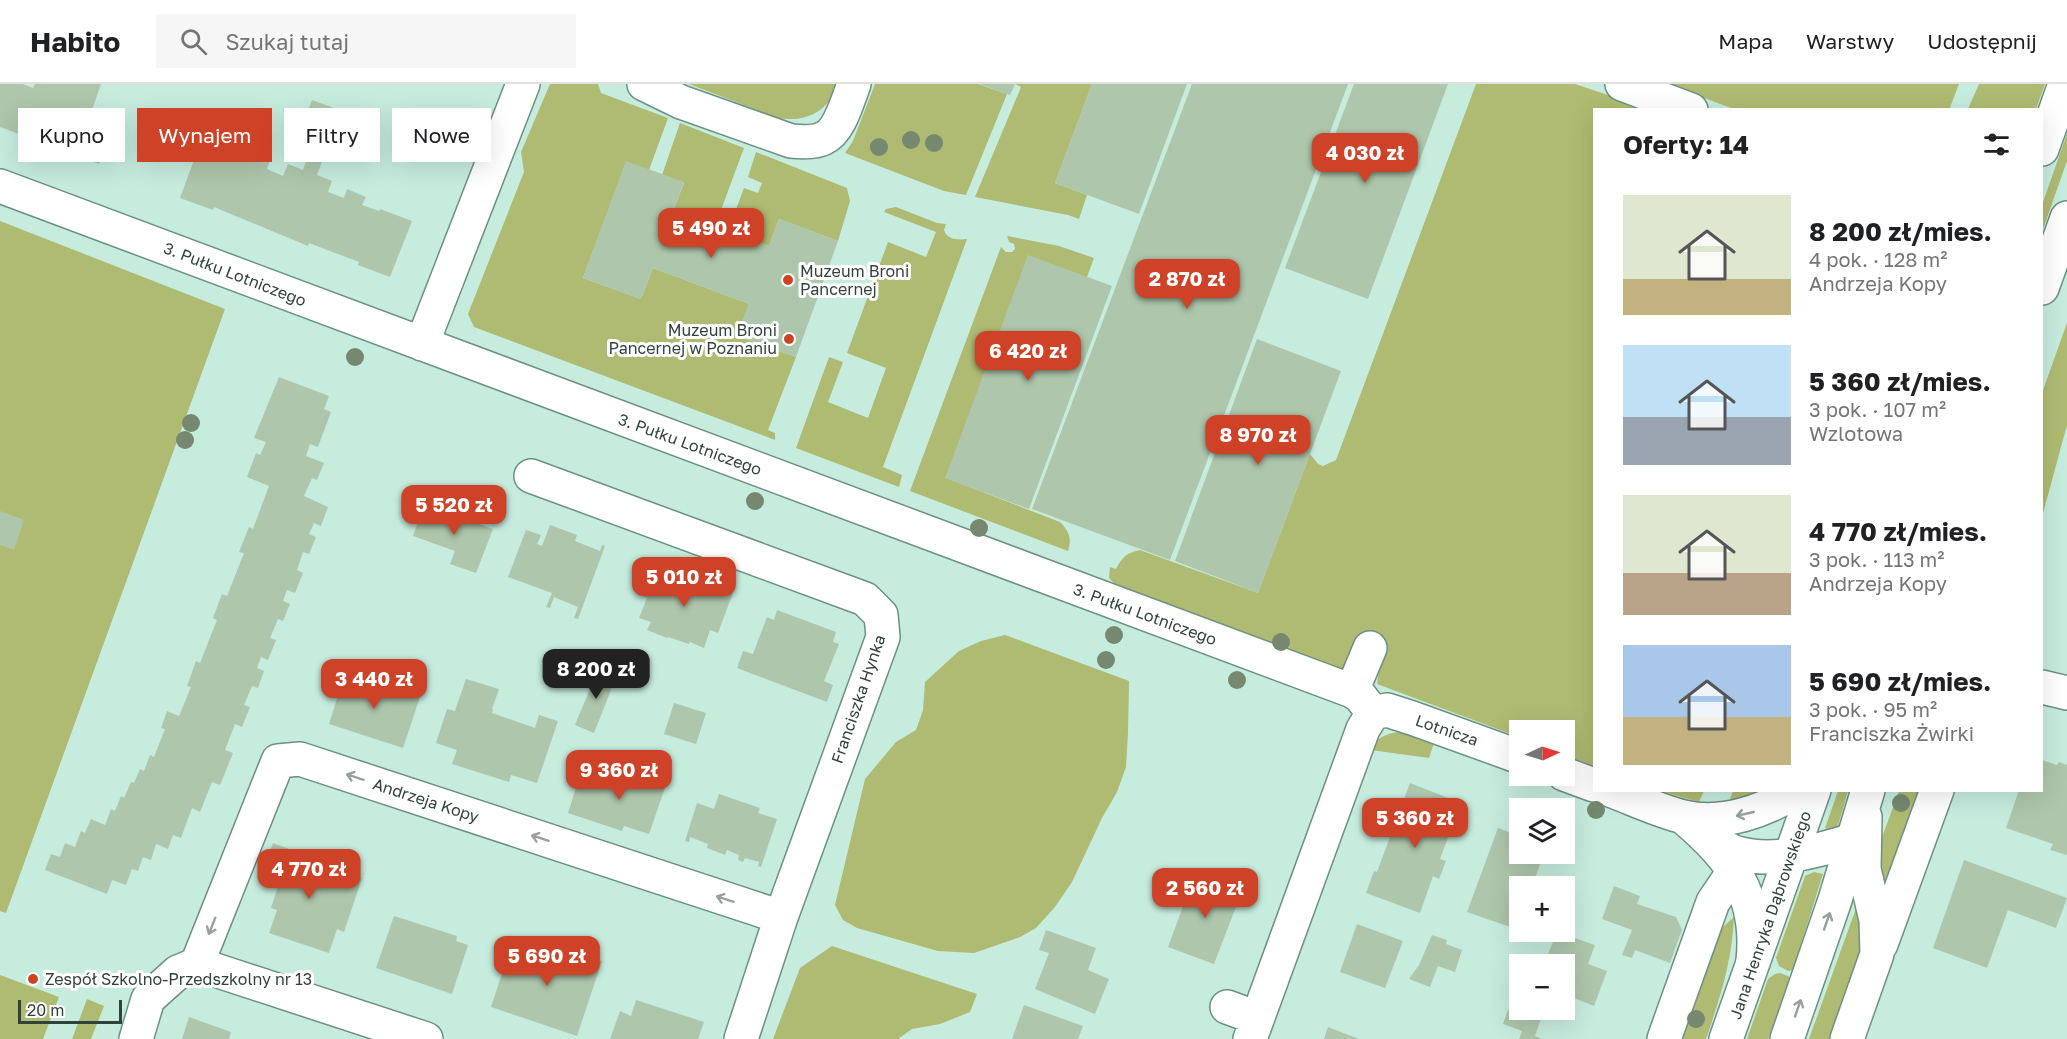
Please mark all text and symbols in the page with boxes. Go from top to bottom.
search box [156,14,576,68]
text: Habito [30,25,120,58]
icon: search [177,25,210,58]
text: Szukaj tutaj [225,28,349,55]
text: Mapa [1718,28,1773,54]
text: Warstwy [1806,28,1894,54]
text: Udostępnij [1927,28,2037,54]
chip: Kupno [18,108,125,162]
chip: Wynajem [137,108,272,162]
chip: Filtry [284,108,380,162]
chip: Nowe [392,108,491,162]
icon: filters [1980,128,2013,161]
text: Oferty: 14 [1623,129,1749,160]
pin: 4 030 zł [1303,133,1427,184]
text: 4 030 zł [1326,140,1404,164]
pin: 5 490 zł [649,208,773,259]
text: 5 490 zł [672,215,750,239]
text: 8 200 zł/mies. [1809,216,1992,247]
icon: home [1671,219,1743,291]
street label: 3. Pułku Lotniczego [161,238,309,310]
text: 4 pok. · 128 m² [1809,247,1947,271]
pin: 2 870 zł [1125,259,1249,310]
place label: Muzeum Broni Pancernej [800,261,909,299]
text: 2 870 zł [1149,266,1225,290]
text: Andrzeja Kopy [1809,271,1947,295]
marker: Muzeum Broni Pancernej [781,273,795,287]
place label: Muzeum Broni Pancernej w Poznaniu [608,320,777,358]
pin: 6 420 zł [966,331,1090,382]
marker: Muzeum Broni Pancernej w Poznaniu [782,332,796,346]
text: 6 420 zł [989,338,1067,362]
text: 5 360 zł/mies. [1809,366,1991,397]
icon: home [1671,369,1743,441]
text: 3 pok. · 107 m² [1809,397,1946,421]
street label: 3. Pułku Lotniczego [616,409,764,479]
pin: 8 970 zł [1196,415,1320,466]
text: Wzlotowa [1809,421,1903,445]
text: 8 970 zł [1219,422,1297,446]
pin: 5 520 zł [392,485,516,536]
text: 5 520 zł [415,492,493,516]
text: 4 770 zł/mies. [1809,516,1987,547]
icon: home [1671,519,1743,591]
text: 3 pok. · 113 m² [1809,547,1945,571]
pin: 5 010 zł [622,557,746,608]
text: 5 010 zł [646,564,722,588]
text: Andrzeja Kopy [1809,571,1947,595]
street label: 3. Pułku Lotniczego [1071,579,1219,649]
street label: Franciszka Hynka [827,632,889,766]
pin: 8 200 zł [534,649,658,700]
text: 8 200 zł [557,656,635,680]
pin: 3 440 zł [312,659,436,710]
text: 3 440 zł [335,666,413,690]
text: 5 690 zł/mies. [1809,666,1991,697]
icon: home [1671,669,1743,741]
text: 3 pok. · 95 m² [1809,697,1937,721]
street label: Lotnicza [1413,710,1481,750]
north arrow [1509,720,1575,786]
map controls [1509,720,1575,1020]
text: Franciszka Żwirki [1809,721,1974,745]
pin: 9 360 zł [557,750,681,801]
text: 9 360 zł [580,757,658,781]
one-way arrow [346,771,365,782]
street label: Andrzeja Kopy [370,773,482,827]
pin: 5 360 zł [1353,798,1477,849]
button: layers [1509,798,1575,864]
text: 5 360 zł [1376,805,1454,829]
street label: Jana Henryka Dąbrowskiego [1725,808,1815,1022]
one-way arrow [1736,809,1755,820]
one-way arrow [531,832,550,843]
pin: 4 770 zł [247,849,371,900]
text: 4 770 zł [272,856,347,880]
pin: 2 560 zł [1143,868,1267,919]
text: 2 560 zł [1166,875,1244,899]
button: + [1509,876,1575,942]
one-way arrow [716,893,735,904]
one-way arrow [1823,912,1834,931]
one-way arrow [206,917,217,935]
pin: 5 690 zł [485,936,609,987]
text: 5 690 zł [508,943,586,967]
button: − [1509,954,1575,1020]
place label: Zespół Szkolno-Przedszkolny nr 13 [45,969,312,989]
marker: Zespół Szkolno-Przedszkolny nr 13 [26,972,40,986]
scale bar [18,997,122,1024]
one-way arrow [1793,999,1804,1018]
text: 20 m [27,1000,64,1020]

